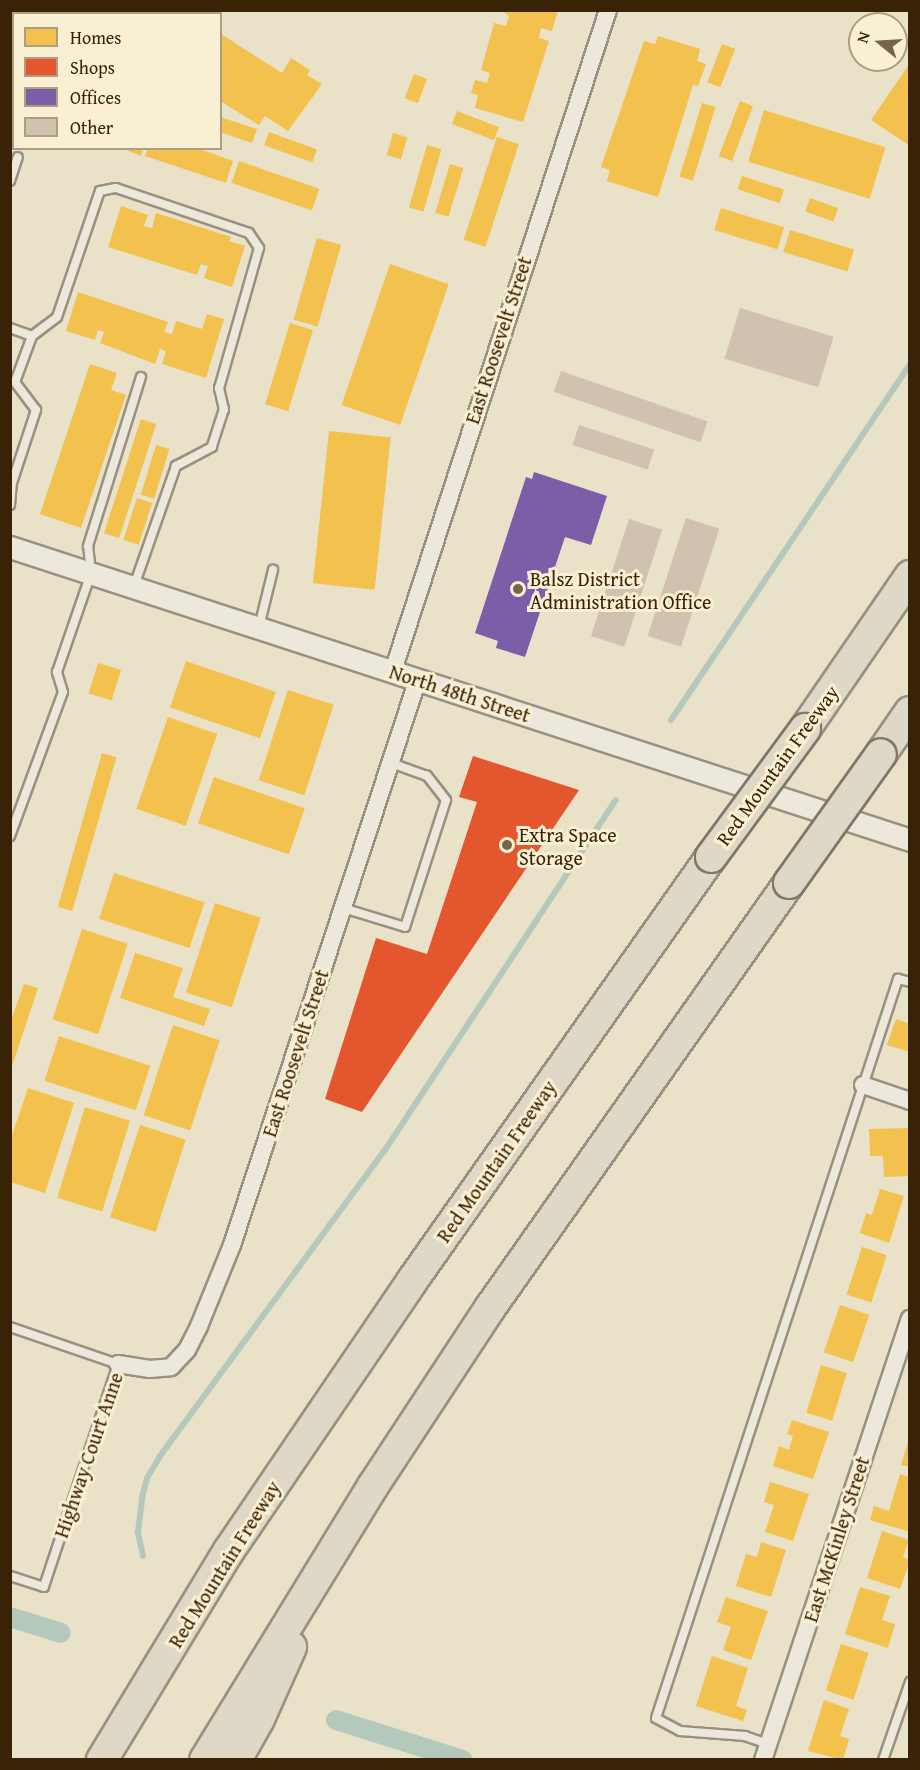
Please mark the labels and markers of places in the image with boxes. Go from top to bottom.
place label: Balsz District Administration Office [530,566,711,613]
marker: Balsz District Administration Office [511,582,525,596]
place label: Extra Space Storage [519,822,617,869]
marker: Extra Space Storage [500,838,514,852]

